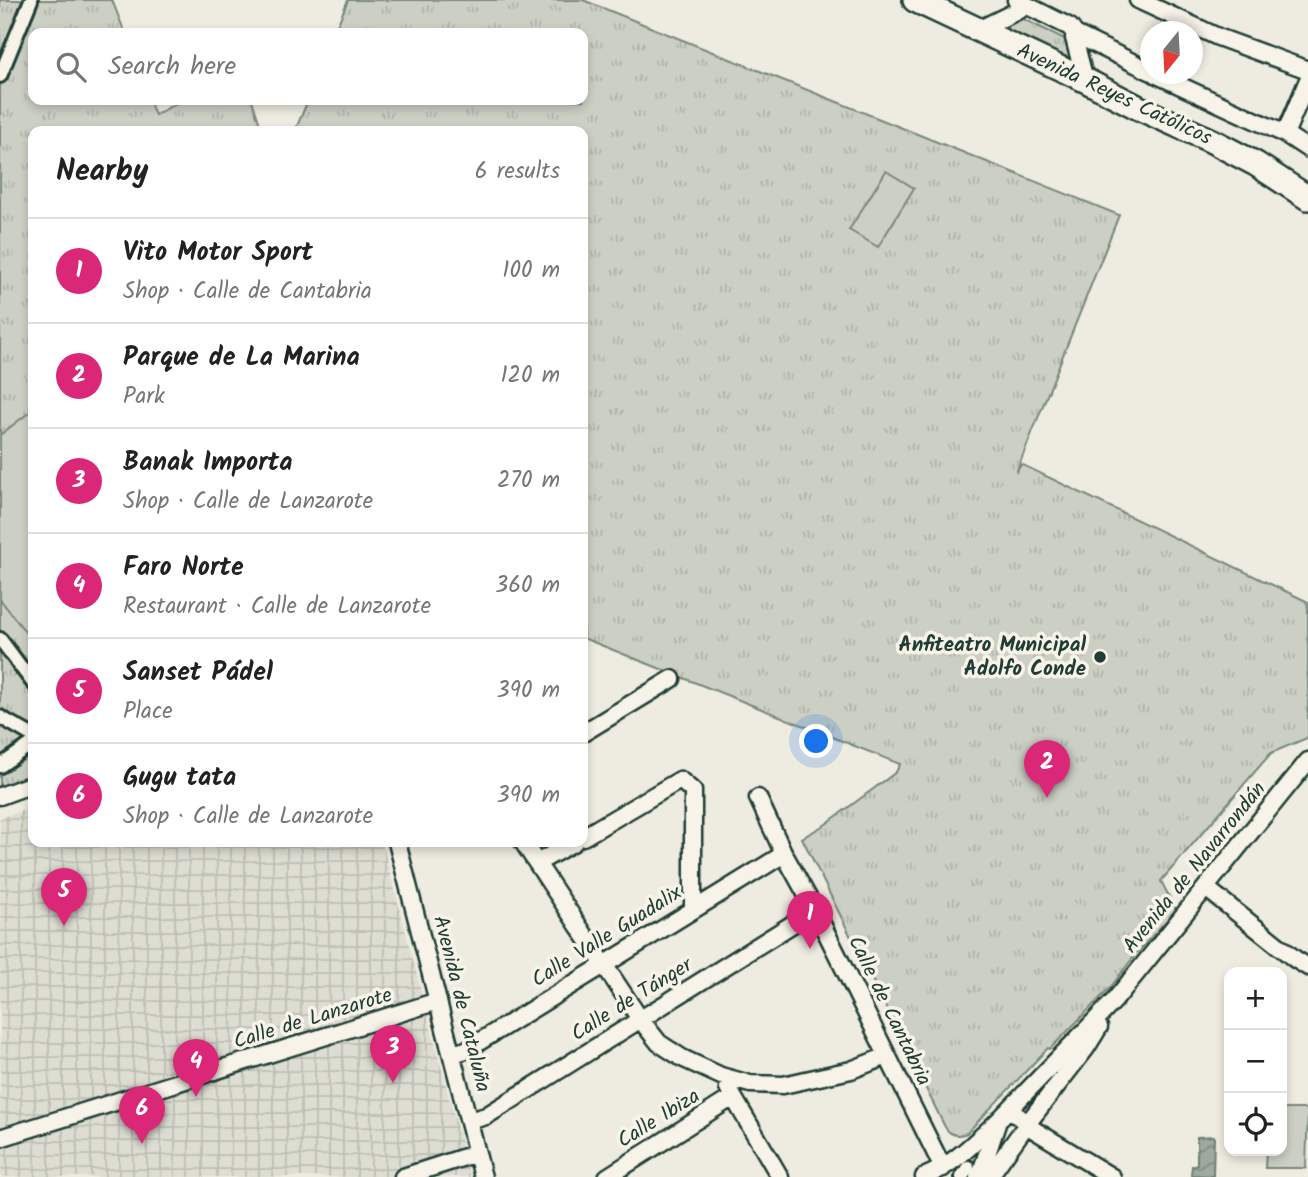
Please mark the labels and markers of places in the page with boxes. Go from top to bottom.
place label: Anfiteatro Municipal Adolfo Conde [899,629,1086,686]
marker: Anfiteatro Municipal Adolfo Conde [1092,649,1108,665]
pin: 2 [1024,740,1070,798]
pin: 5 [41,868,87,926]
pin: 1 [787,891,833,949]
pin: 3 [370,1025,416,1083]
pin: 4 [173,1039,219,1097]
pin: 6 [119,1086,165,1144]

